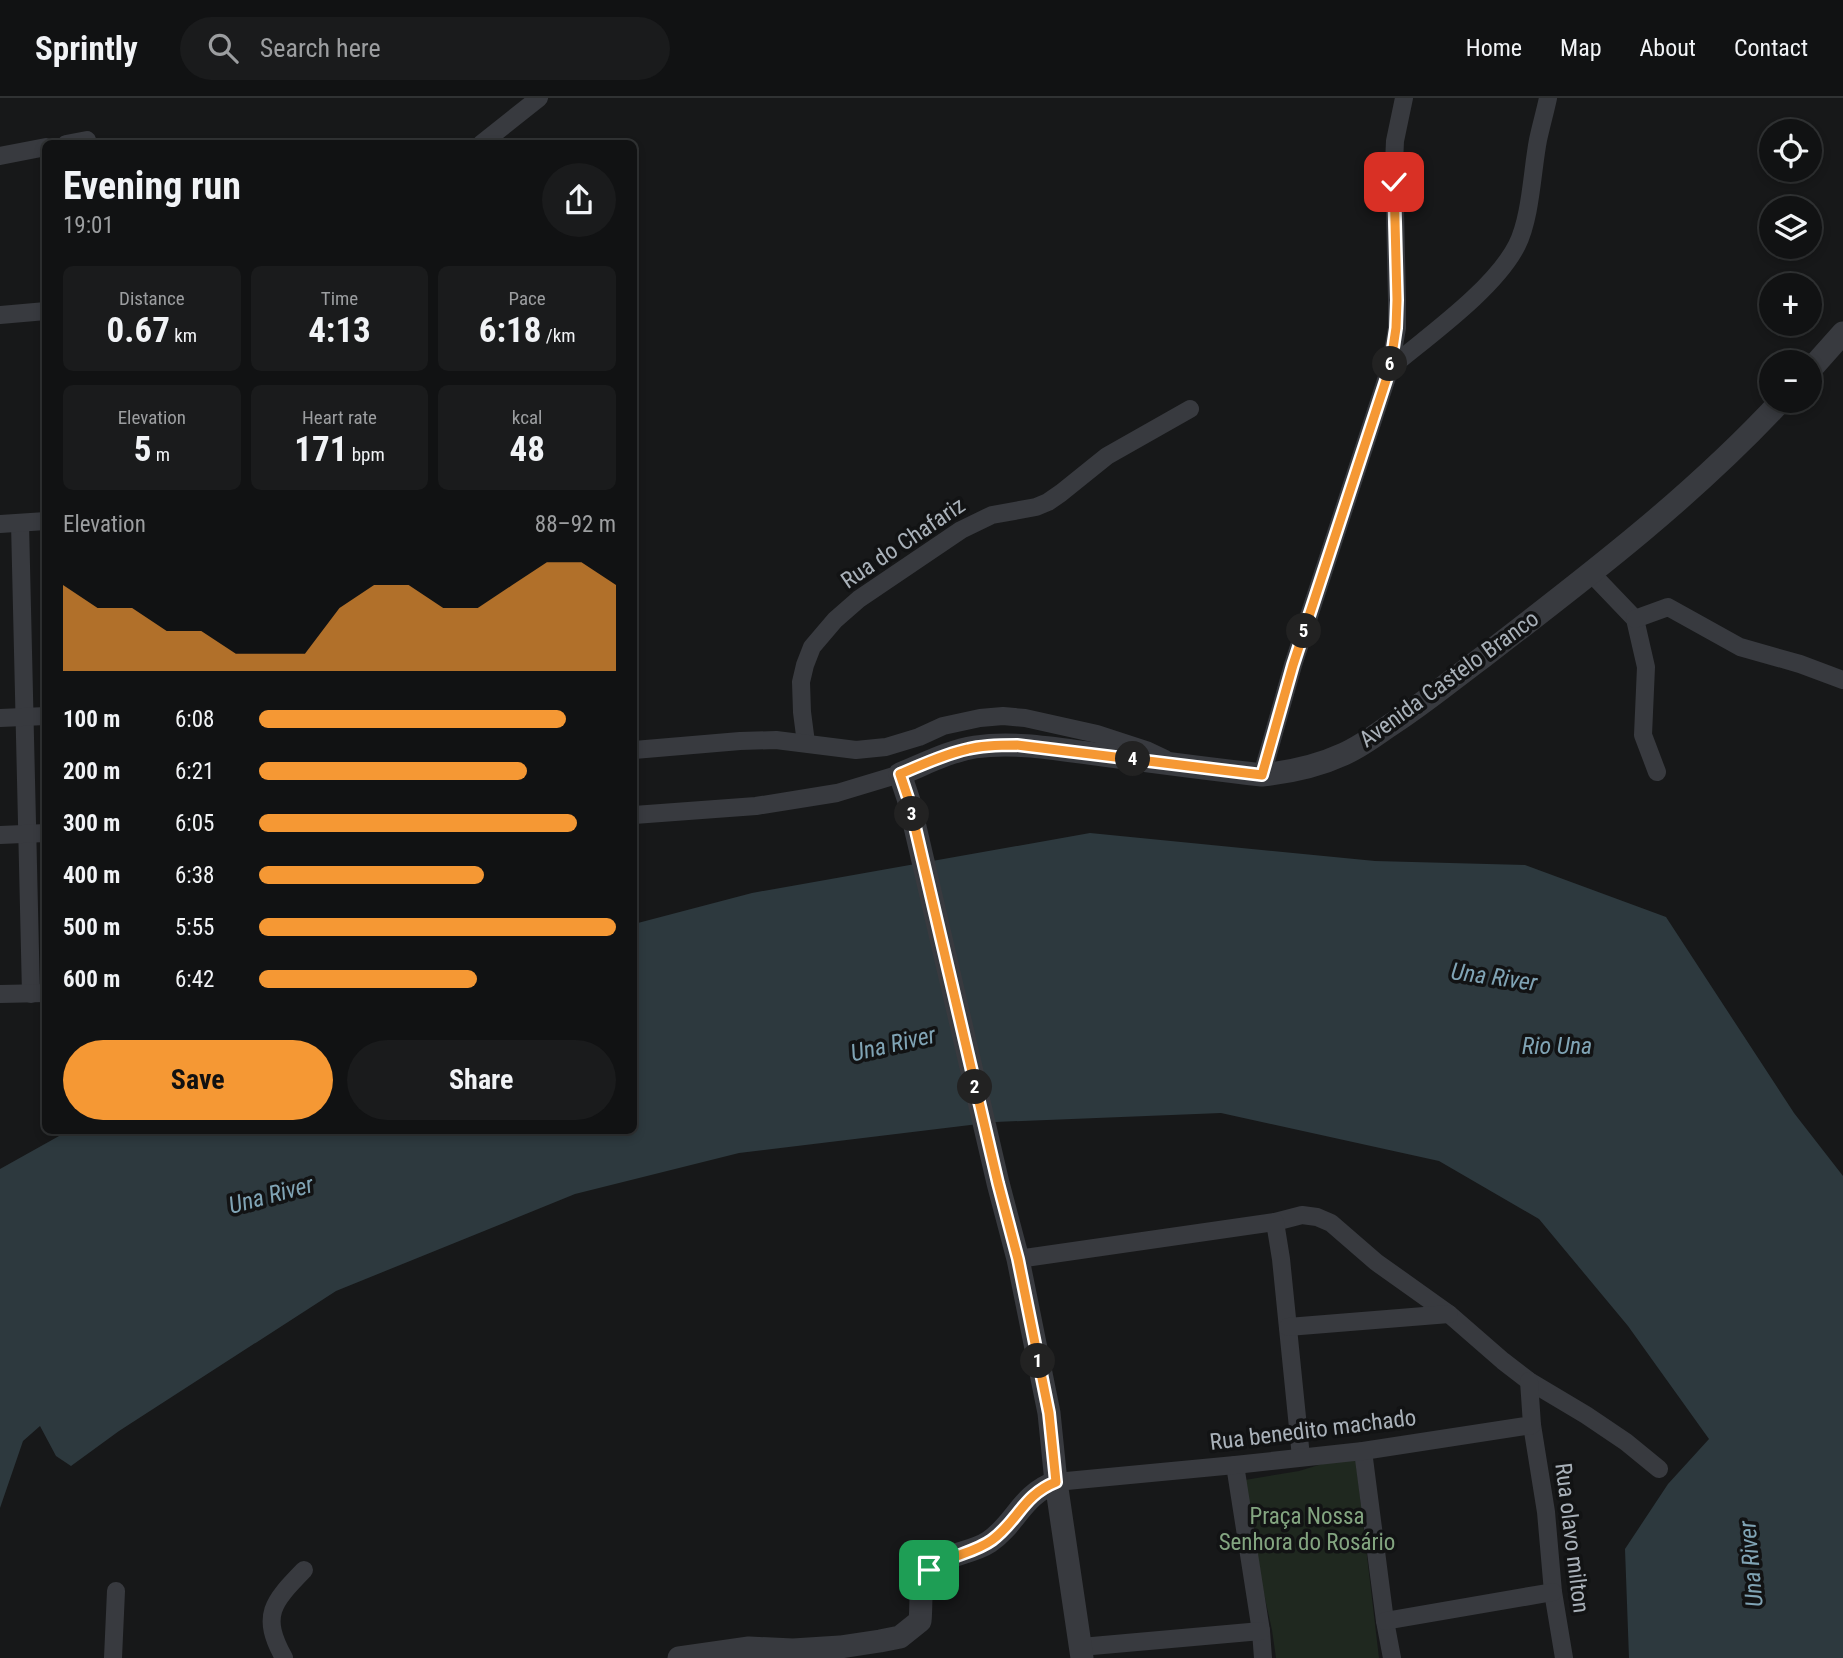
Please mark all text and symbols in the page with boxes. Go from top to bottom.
search box [180,17,670,80]
text: Sprintly [35,29,138,68]
icon: search [204,29,242,67]
text: Search here [260,33,381,63]
text: Home [1466,34,1522,62]
text: Map [1560,34,1602,62]
text: About [1640,34,1696,62]
text: Contact [1734,34,1808,62]
map controls [1759,119,1822,413]
button: locate [1759,119,1822,182]
pin [1364,152,1424,212]
button: share [542,163,616,237]
icon: check [1375,163,1413,201]
text: Evening run [63,164,241,208]
button: layers [1759,196,1822,259]
text: 19:01 [63,212,114,239]
button: + [1759,273,1822,336]
text: Distance [119,287,185,310]
text: Time [321,287,358,310]
text: Pace [509,287,546,310]
text: 0.67 [107,310,170,351]
text: 4:13 [308,310,371,351]
text: 6:18 [479,310,541,351]
text: km [170,324,197,347]
text: /km [541,324,576,347]
pin: 6 [1372,346,1408,382]
button: − [1759,350,1822,413]
text: 6 [1385,352,1394,375]
text: Elevation [118,406,186,429]
text: Heart rate [302,406,377,429]
text: kcal [512,406,542,429]
text: 5 [134,429,151,470]
text: 171 [294,429,347,470]
text: 48 [509,429,545,470]
text: m [151,443,170,466]
text: bpm [347,443,385,466]
street label: Rua do Chafariz [836,492,970,594]
text: Elevation [63,511,146,538]
text: 88–92 m [535,511,616,538]
street label: Avenida Castelo Branco [1354,605,1544,753]
pin: 5 [1286,614,1322,648]
text: 5 [1299,619,1308,642]
text: 100 m [63,706,120,733]
text: 6:08 [175,706,214,733]
pin: 4 [1116,742,1150,776]
text: 4 [1128,747,1137,770]
text: 200 m [63,758,120,785]
text: 6:21 [175,758,214,785]
pin: 3 [894,796,930,832]
text: 3 [907,802,916,825]
text: 300 m [63,810,120,837]
text: 6:05 [175,810,214,837]
text: 400 m [63,862,120,889]
text: 6:38 [175,862,214,889]
text: 500 m [63,914,120,941]
text: 5:55 [175,914,214,941]
water label: Una River [1449,957,1540,997]
text: 600 m [63,966,120,993]
text: 6:42 [175,966,214,993]
water label: Una River [848,1020,939,1067]
water label: Rio Una [1522,1032,1592,1060]
button: Save [63,1040,333,1120]
button: Share [347,1040,616,1120]
pin: 2 [958,1070,992,1104]
text: 2 [970,1075,979,1098]
water label: Una River [226,1170,317,1220]
pin: 1 [1020,1344,1056,1378]
text: 1 [1033,1349,1042,1372]
street label: Rua benedito machado [1208,1404,1418,1456]
street label: Rua olavo milton [1549,1461,1595,1615]
park label: Praça Nossa Senhora do Rosário [1219,1503,1395,1556]
water label: Una River [1733,1519,1769,1608]
pin [899,1540,959,1600]
icon: arrive [910,1551,948,1589]

